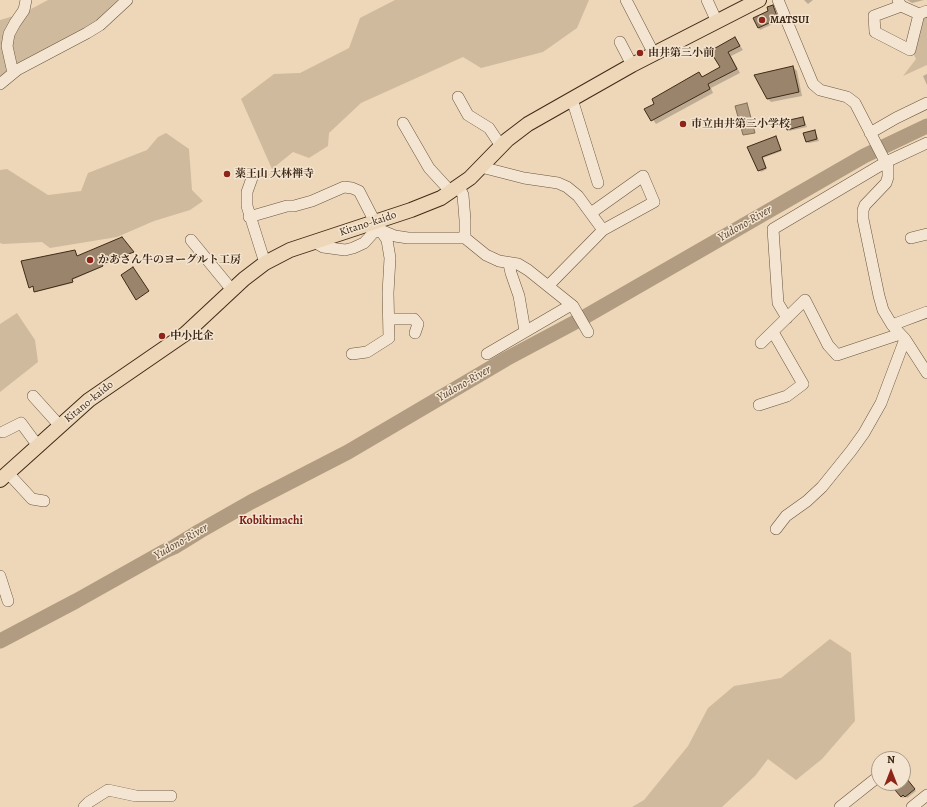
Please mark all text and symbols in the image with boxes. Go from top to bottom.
place label: MATSUI [770,13,809,27]
marker: MATSUI [757,15,767,25]
place label: 由井第三小前 [648,46,714,60]
marker: 由井第三小前 [635,48,645,58]
place label: 市立由井第三小学校 [691,117,790,131]
marker: 市立由井第三小学校 [678,119,688,129]
place label: 薬王山 大林禅寺 [235,167,314,181]
marker: 薬王山 大林禅寺 [222,169,232,179]
water label: Yudono-River [716,203,774,245]
street label: Kitano-kaido [338,209,398,239]
place label: かあさん牛のヨーグルト工房 [98,253,241,267]
marker: かあさん牛のヨーグルト工房 [85,255,95,265]
place label: 中小比企 [170,329,214,343]
marker: 中小比企 [157,331,167,341]
water label: Yudono-River [435,363,493,405]
street label: Kitano-kaido [62,378,116,426]
district label: Kobikimachi [239,514,303,528]
water label: Yudono-River [152,521,210,563]
north arrow [871,751,911,791]
text: N [887,752,895,767]

